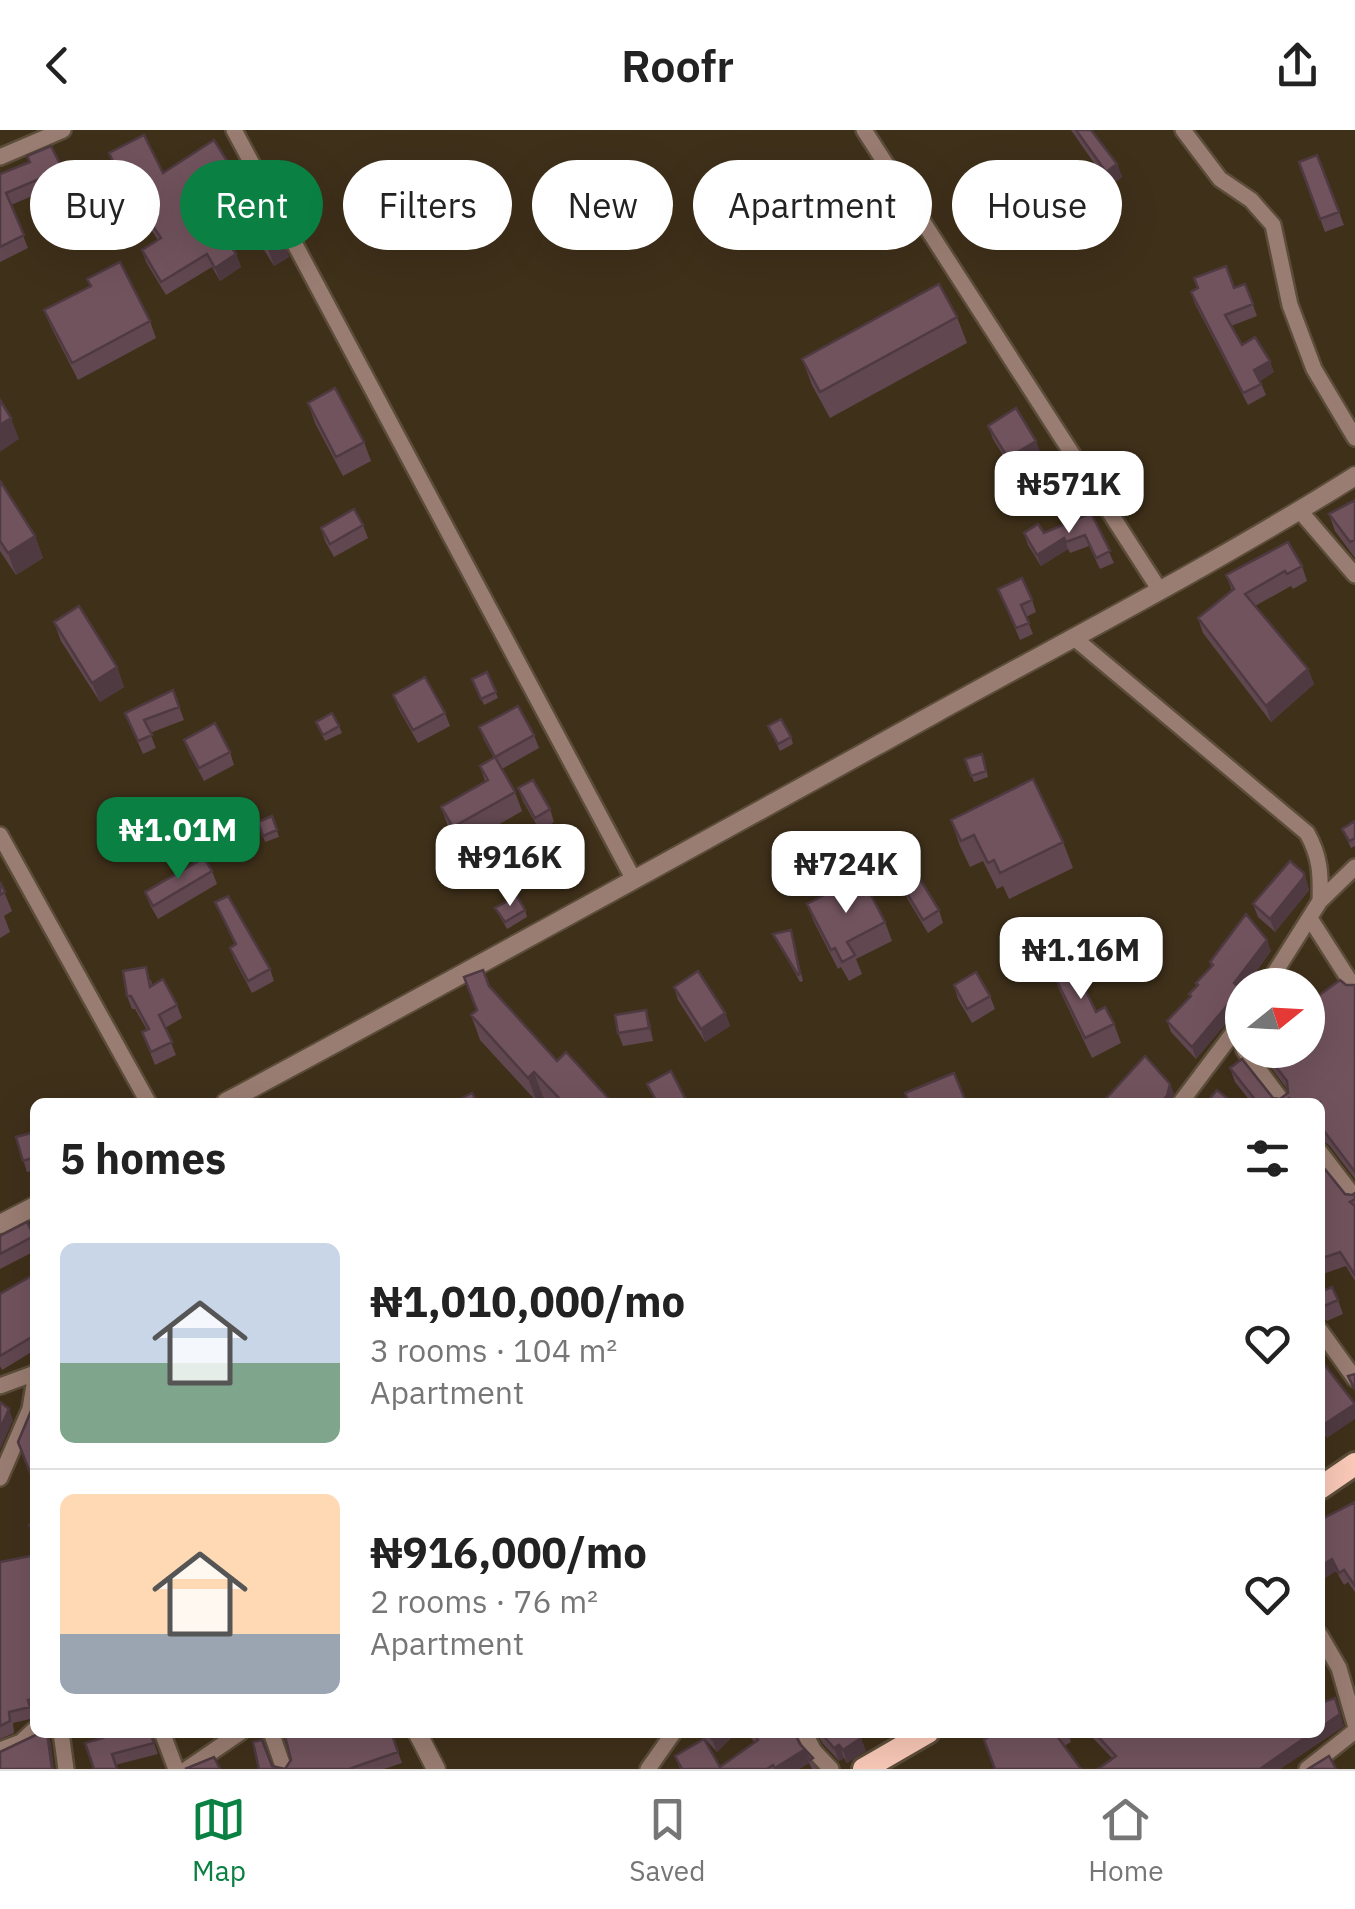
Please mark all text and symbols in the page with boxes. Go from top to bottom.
text: Roofr [621,36,734,94]
icon: back [30,38,85,93]
icon: share [1270,38,1325,93]
chip: Buy [30,160,160,250]
chip: Rent [180,160,323,250]
chip: Filters [343,160,512,250]
chip: New [532,160,673,250]
chip: Apartment [693,160,932,250]
chip: House [952,160,1122,250]
pin: ₦571K [999,451,1139,536]
text: ₦571K [1017,462,1121,504]
pin: ₦1.01M [97,797,259,882]
text: ₦1.01M [119,808,237,850]
pin: ₦916K [440,824,580,909]
pin: ₦724K [776,831,916,916]
text: ₦916K [458,835,562,877]
text: ₦724K [794,842,898,884]
pin: ₦1.16M [1000,917,1162,1002]
text: ₦1.16M [1022,928,1140,970]
north arrow [1225,968,1325,1068]
map controls [1225,968,1325,1068]
text: 5 homes [60,1131,226,1186]
icon: filters [1240,1131,1295,1186]
text: ₦1,010,000/mo [370,1274,685,1329]
icon: home [140,1283,260,1403]
icon: heart [1240,1316,1295,1371]
text: 3 rooms · 104 m² [370,1329,617,1371]
text: Apartment [370,1371,524,1413]
text: ₦916,000/mo [370,1525,647,1580]
icon: home [140,1534,260,1654]
icon: heart [1240,1567,1295,1622]
text: 2 rooms · 76 m² [370,1580,598,1622]
text: Apartment [370,1622,524,1664]
tab: Map [191,1792,246,1889]
tab: Saved [629,1792,705,1889]
tab: Home [1088,1792,1164,1889]

